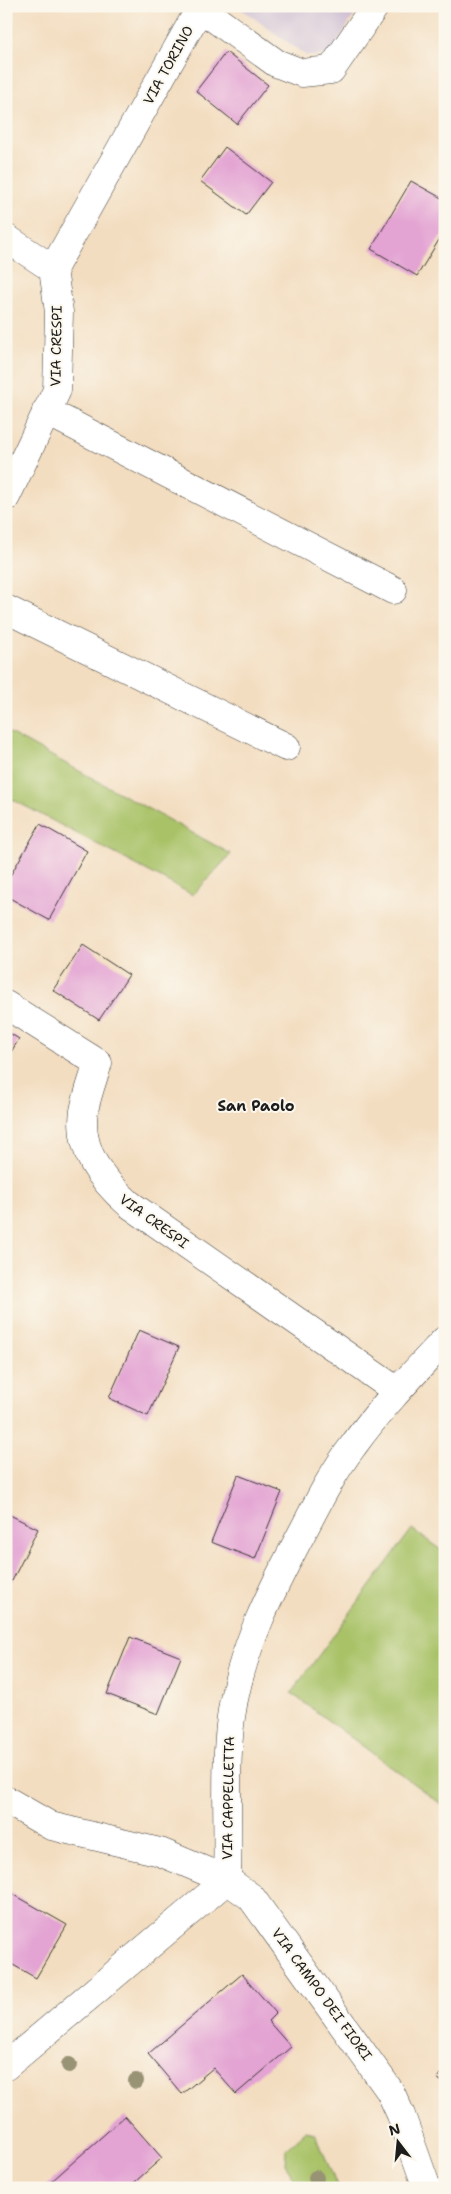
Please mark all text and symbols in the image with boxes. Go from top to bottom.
street label: VIA TORINO [139,22,197,108]
street label: VIA CRESPI [46,305,66,387]
district label: San Paolo [217,1096,295,1116]
street label: VIA CRESPI [116,1190,192,1252]
street label: VIA CAPPELLETTA [218,1736,238,1860]
street label: VIA CAMPO DEI FIORI [268,1924,376,2064]
north arrow [374,2116,424,2166]
text: N [387,2119,402,2140]

